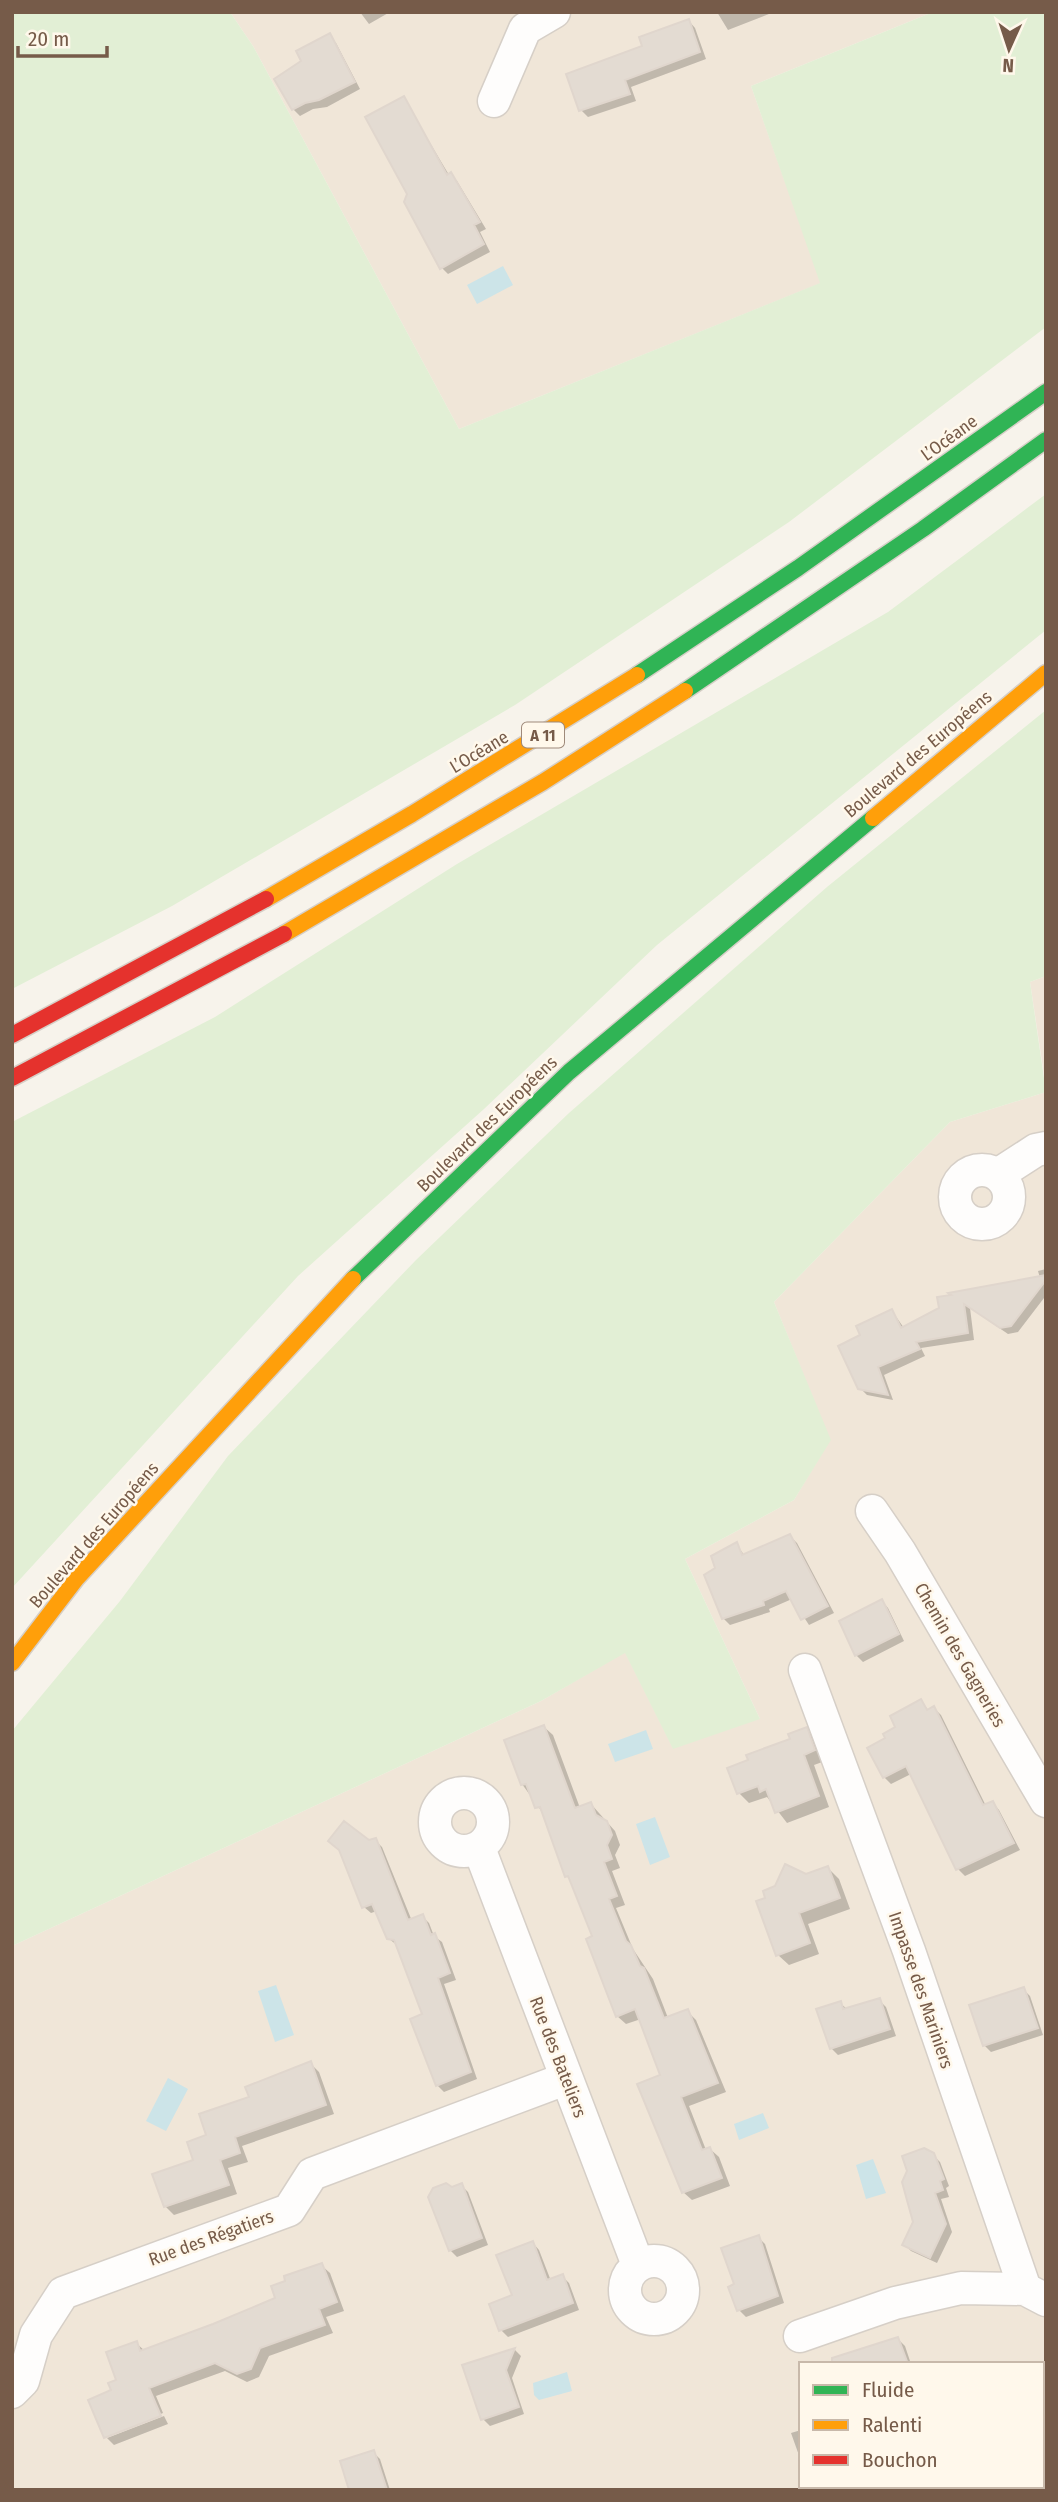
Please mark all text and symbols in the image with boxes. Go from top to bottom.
scale bar [18,14,107,58]
north arrow [974,14,1044,84]
text: 20 m [28,26,69,52]
text: N [1002,54,1014,77]
street label: L’Océane [916,410,982,466]
street label: Boulevard des Européens [840,686,997,822]
road number: A 11 [522,722,564,748]
street label: L’Océane [446,726,512,778]
street label: Boulevard des Européens [412,1051,562,1197]
street label: Boulevard des Européens [25,1457,164,1613]
street label: Chemin des Gagneries [910,1579,1010,1731]
street label: Impasse des Mariniers [884,1909,958,2072]
street label: Rue des Bateliers [525,1993,591,2121]
street label: Rue des Régatiers [146,2205,277,2271]
legend [799,2362,1044,2488]
text: Fluide [862,2377,914,2403]
text: Ralenti [862,2412,922,2438]
text: Bouchon [862,2447,938,2473]

